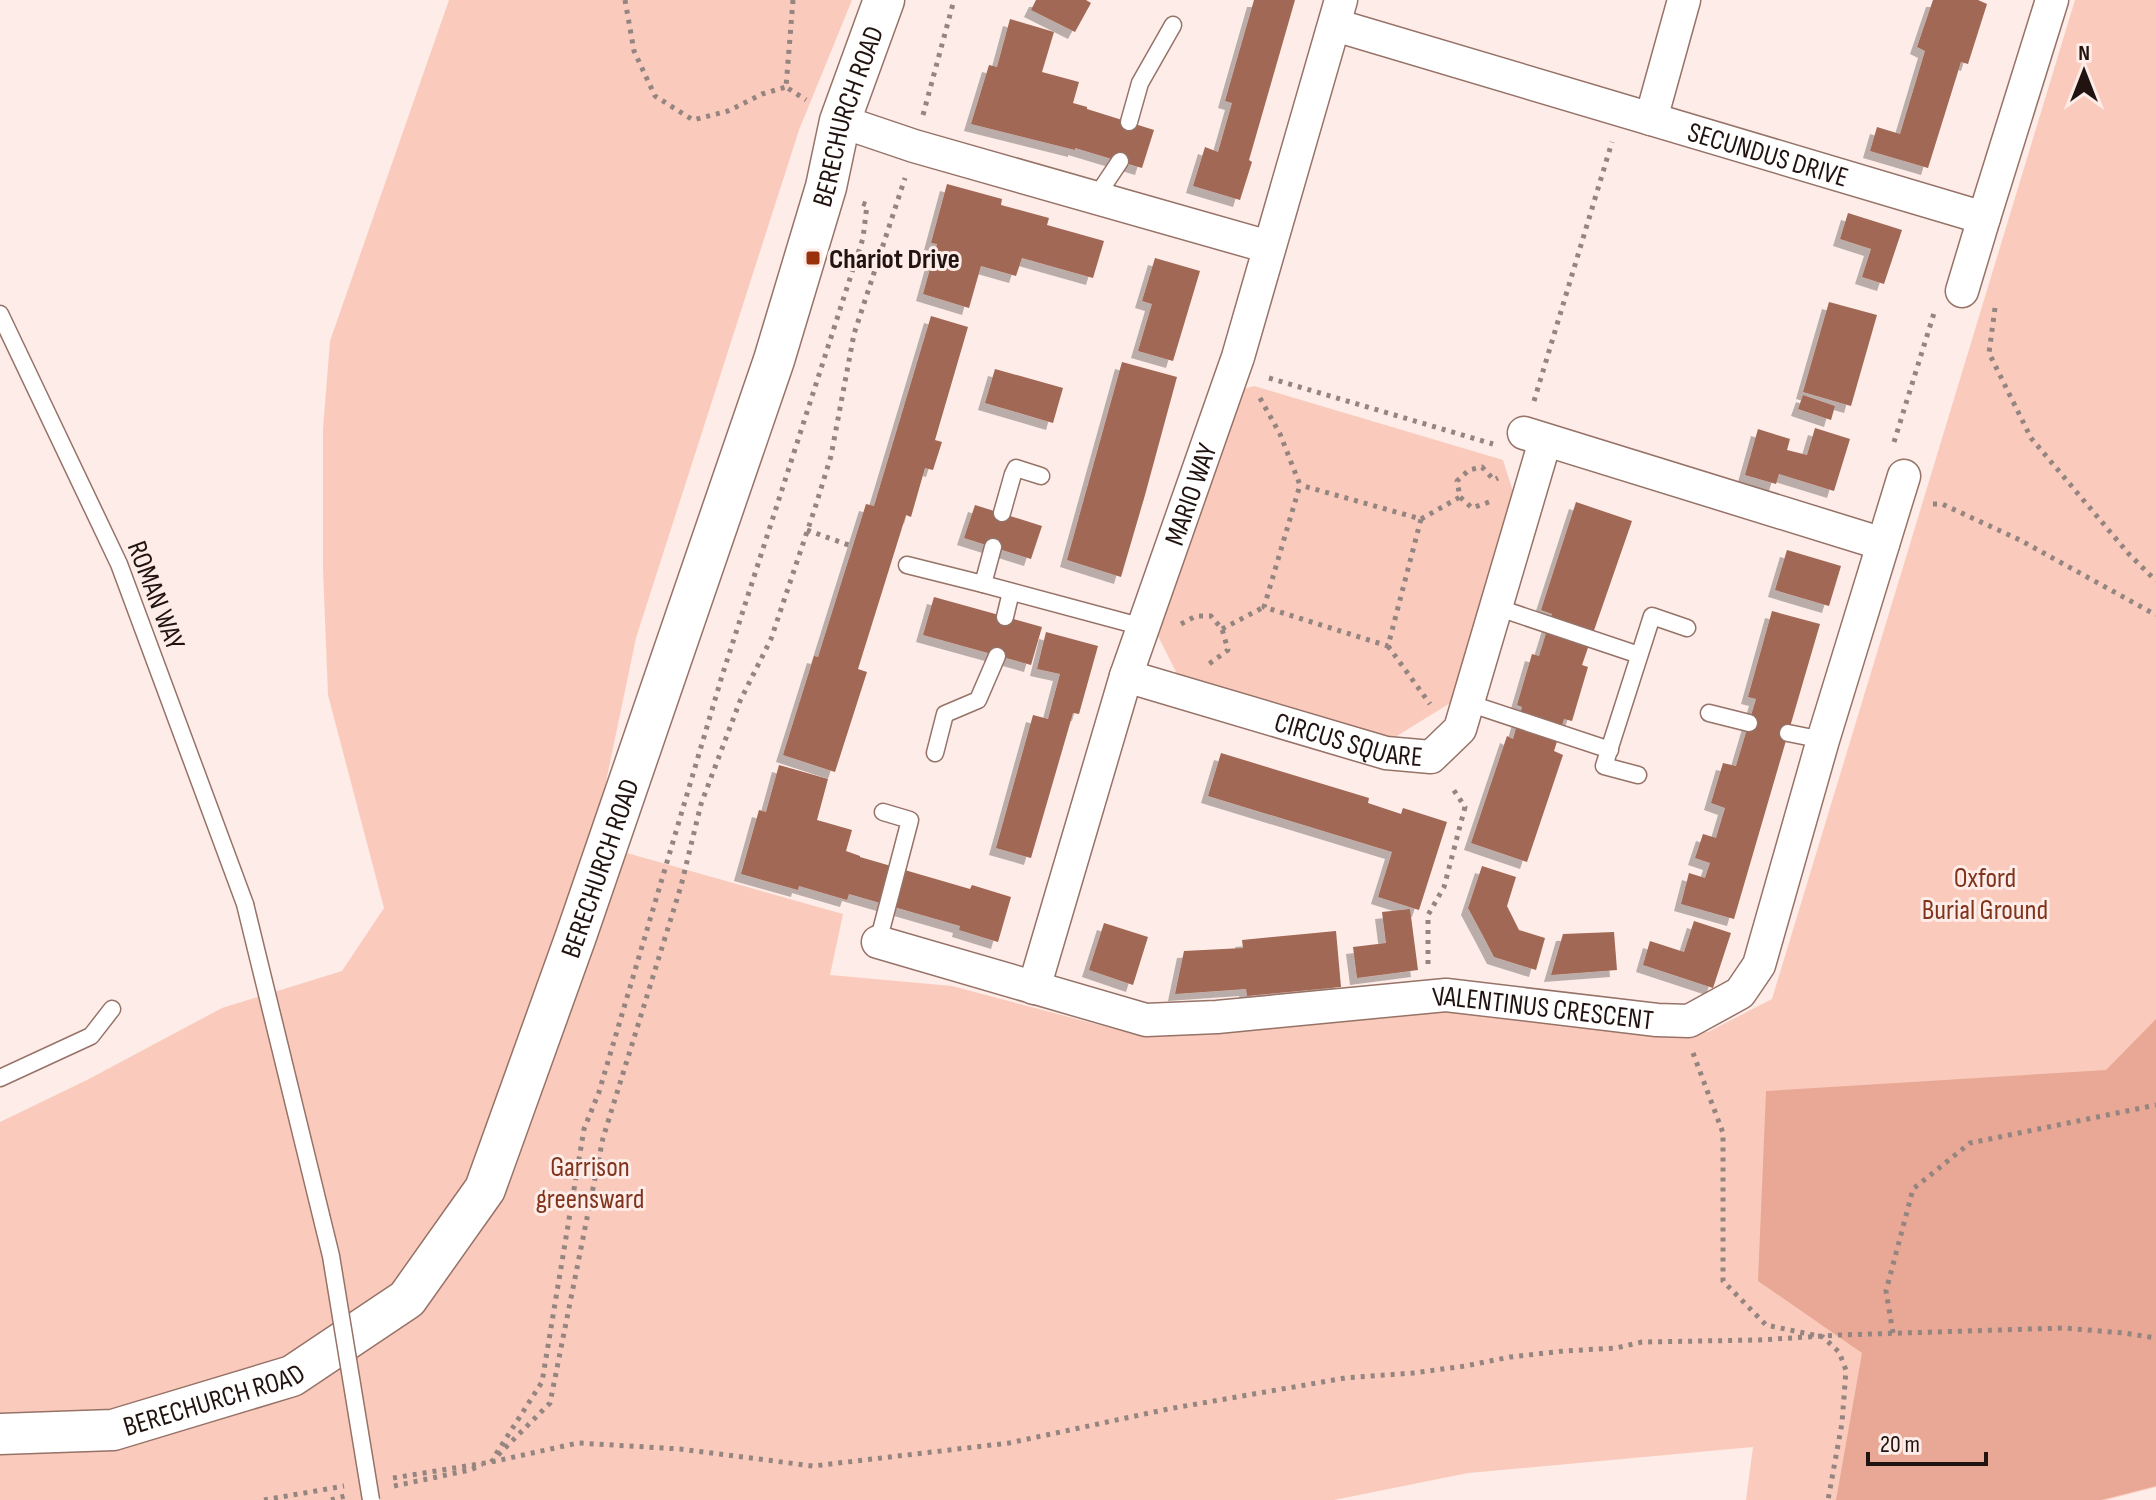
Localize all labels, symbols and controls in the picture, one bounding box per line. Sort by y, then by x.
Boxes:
street label: BERECHURCH ROAD [806,22,891,211]
north arrow [2044,32,2124,112]
text: N [2078,40,2090,67]
street label: SECUNDUS DRIVE [1684,116,1852,195]
place label: Chariot Drive [829,243,960,276]
marker: Chariot Drive [804,249,822,267]
street label: MARIO WAY [1158,439,1224,550]
street label: ROMAN WAY [120,536,192,655]
street label: CIRCUS SQUARE [1271,706,1424,774]
street label: BERECHURCH ROAD [555,775,647,962]
park label: Oxford Burial Ground [1922,862,2048,927]
street label: VALENTINUS CRESCENT [1431,980,1655,1037]
park label: Garrison greensward [536,1151,644,1216]
street label: BERECHURCH ROAD [120,1357,312,1444]
scale bar [1868,1416,1986,1466]
text: 20 m [1880,1430,1920,1459]

